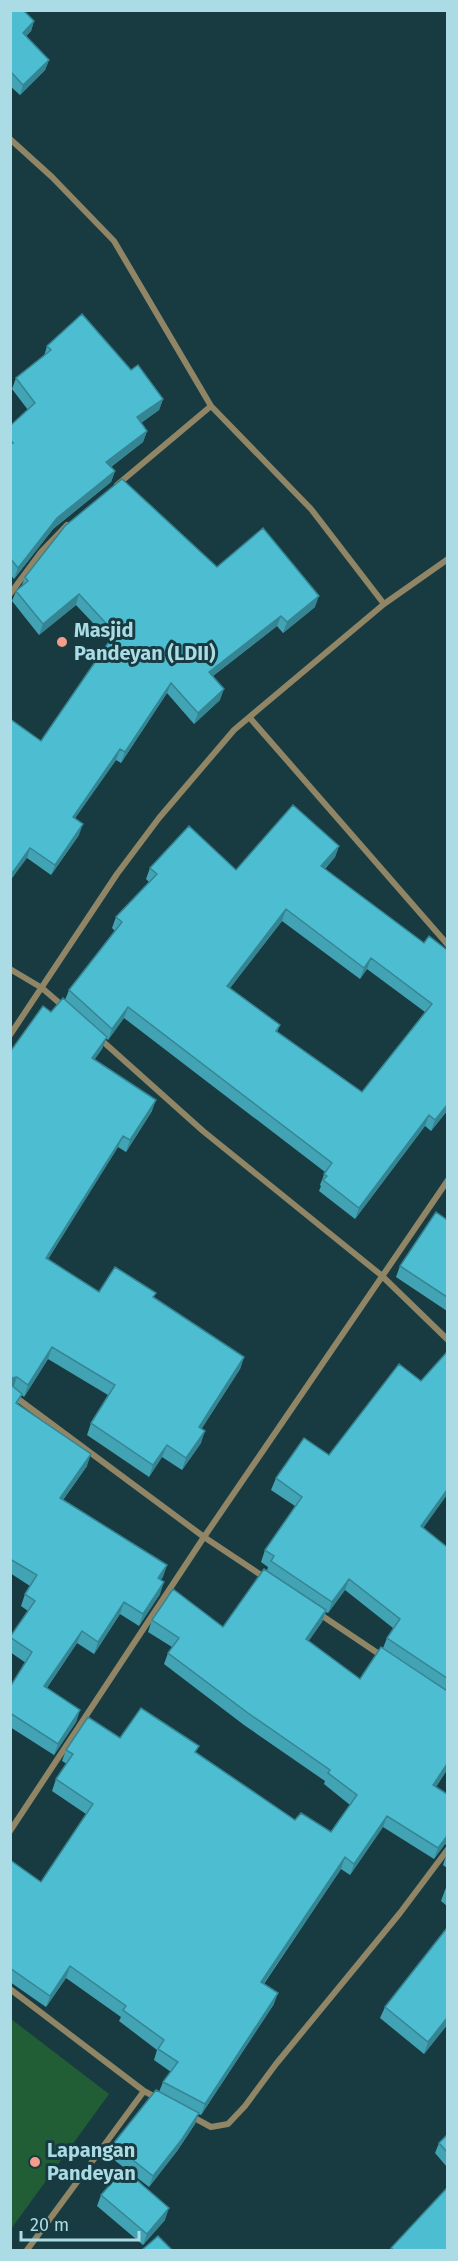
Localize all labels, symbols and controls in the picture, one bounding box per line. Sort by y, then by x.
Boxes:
place label: Masjid Pandeyan (LDII) [74,618,216,665]
marker: Masjid Pandeyan (LDII) [55,635,69,649]
place label: Lapangan Pandeyan [47,2138,136,2185]
marker: Lapangan Pandeyan [28,2155,42,2169]
scale bar [21,2204,140,2242]
text: 20 m [30,2214,69,2236]

